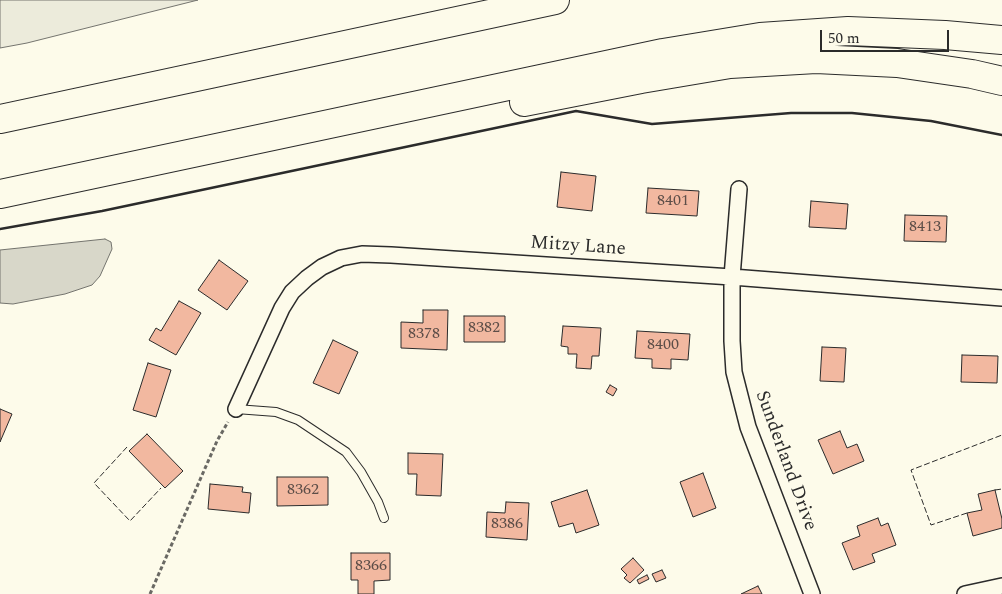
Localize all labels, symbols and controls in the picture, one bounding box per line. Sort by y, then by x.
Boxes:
scale bar [822,20,951,52]
text: 50 m [828,27,860,50]
house number: 8401 [657,192,689,212]
house number: 8413 [909,218,941,238]
street label: Mitzy Lane [530,232,626,262]
house number: 8382 [468,319,500,339]
house number: 8378 [408,325,440,345]
house number: 8400 [647,336,679,356]
street label: Sunderland Drive [749,388,821,534]
house number: 8362 [287,481,319,501]
house number: 8386 [491,515,523,535]
house number: 8366 [355,557,387,577]

